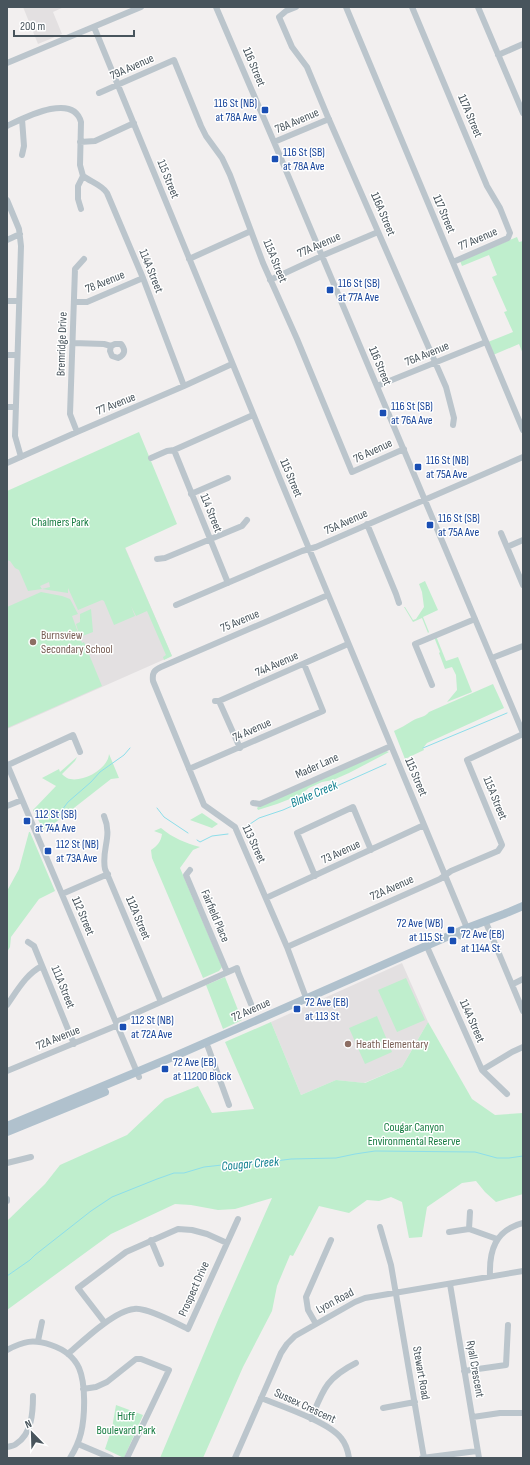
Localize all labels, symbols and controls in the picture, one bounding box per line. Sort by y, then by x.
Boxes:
scale bar [14,12,134,38]
text: 200 m [20,19,46,34]
street label: 116 Street [239,45,269,89]
street label: 79A Avenue [108,51,156,83]
street label: 117A Street [454,92,486,140]
place label: 116 St (NB) at 78A Ave [214,96,257,125]
marker: 116 St (NB) at 78A Ave [260,105,270,115]
street label: 78A Avenue [273,105,321,137]
place label: 116 St (SB) at 78A Ave [283,145,325,174]
marker: 116 St (SB) at 78A Ave [270,154,280,164]
street label: 115 Street [153,157,183,201]
street label: 116A Street [367,190,399,238]
street label: 117 Street [429,192,459,236]
street label: 77 Avenue [456,224,500,254]
street label: 77A Avenue [295,229,343,261]
street label: 115A Street [260,237,291,285]
street label: 114A Street [135,247,167,295]
street label: 78 Avenue [83,267,127,297]
place label: 116 St (SB) at 77A Ave [338,276,380,305]
marker: 116 St (SB) at 77A Ave [325,285,335,295]
street label: Bremridge Drive [53,311,71,376]
street label: 76A Avenue [403,338,451,370]
street label: 116 Street [365,344,395,388]
street label: 77 Avenue [94,389,138,419]
place label: 116 St (SB) at 76A Ave [391,399,433,428]
marker: 116 St (SB) at 76A Ave [378,408,388,418]
street label: 76 Avenue [351,435,395,467]
place label: 116 St (NB) at 75A Ave [426,453,469,482]
street label: 115 Street [276,456,306,500]
marker: 116 St (NB) at 75A Ave [413,462,423,472]
street label: 114 Street [196,491,226,535]
street label: 75A Avenue [322,506,370,538]
place label: 116 St (SB) at 75A Ave [438,511,480,540]
park label: Chalmers Park [31,515,89,530]
marker: 116 St (SB) at 75A Ave [425,520,435,530]
street label: 75 Avenue [218,606,262,636]
place label: Burnsview Secondary School [41,628,113,657]
marker: Burnsview Secondary School [28,637,38,647]
street label: 74A Avenue [253,648,301,680]
street label: 74 Avenue [230,715,274,745]
street label: Mader Lane [293,750,341,782]
street label: 115 Street [401,755,431,799]
street label: 115A Street [480,774,511,822]
water label: Blake Creek [288,776,341,811]
place label: 112 St (SB) at 74A Ave [35,807,77,836]
marker: 112 St (SB) at 74A Ave [22,816,32,826]
street label: 113 Street [239,822,270,866]
street label: 73 Avenue [319,836,363,867]
place label: 112 St (NB) at 73A Ave [56,837,99,866]
marker: 112 St (NB) at 73A Ave [43,846,53,856]
street label: 72A Avenue [368,872,416,904]
street label: Fairfield Place [197,888,233,945]
street label: 112 Street [68,894,98,938]
street label: 112A Street [122,894,154,942]
place label: 72 Ave (WB) at 115 St [397,916,443,945]
marker: 72 Ave (WB) at 115 St [446,925,456,935]
place label: 72 Ave (EB) at 114A St [461,927,504,956]
marker: 72 Ave (EB) at 114A St [448,936,458,946]
street label: 111A Street [48,963,79,1011]
street label: 72 Avenue [229,995,273,1025]
place label: 72 Ave (EB) at 113 St [305,995,348,1024]
street label: 114A Street [456,997,488,1045]
marker: 72 Ave (EB) at 113 St [292,1004,302,1014]
place label: 112 St (NB) at 72A Ave [131,1013,174,1042]
street label: 72A Avenue [34,1022,82,1054]
marker: 112 St (NB) at 72A Ave [118,1022,128,1032]
place label: Heath Elementary [356,1037,429,1052]
marker: Heath Elementary [343,1039,353,1049]
place label: 72 Ave (EB) at 11200 Block [173,1055,232,1084]
marker: 72 Ave (EB) at 11200 Block [160,1064,170,1074]
park label: Cougar Canyon Environmental Reserve [368,1120,461,1149]
water label: Cougar Creek [221,1153,280,1174]
street label: Prospect Drive [175,1259,213,1319]
street label: Lyon Road [314,1285,356,1317]
street label: Ryall Crescent [463,1339,487,1399]
street label: Stewart Road [409,1345,433,1401]
street label: Sussex Crescent [272,1385,339,1427]
park label: Huff Boulevard Park [96,1409,156,1438]
north arrow [12,1413,52,1453]
text: N [23,1417,34,1431]

